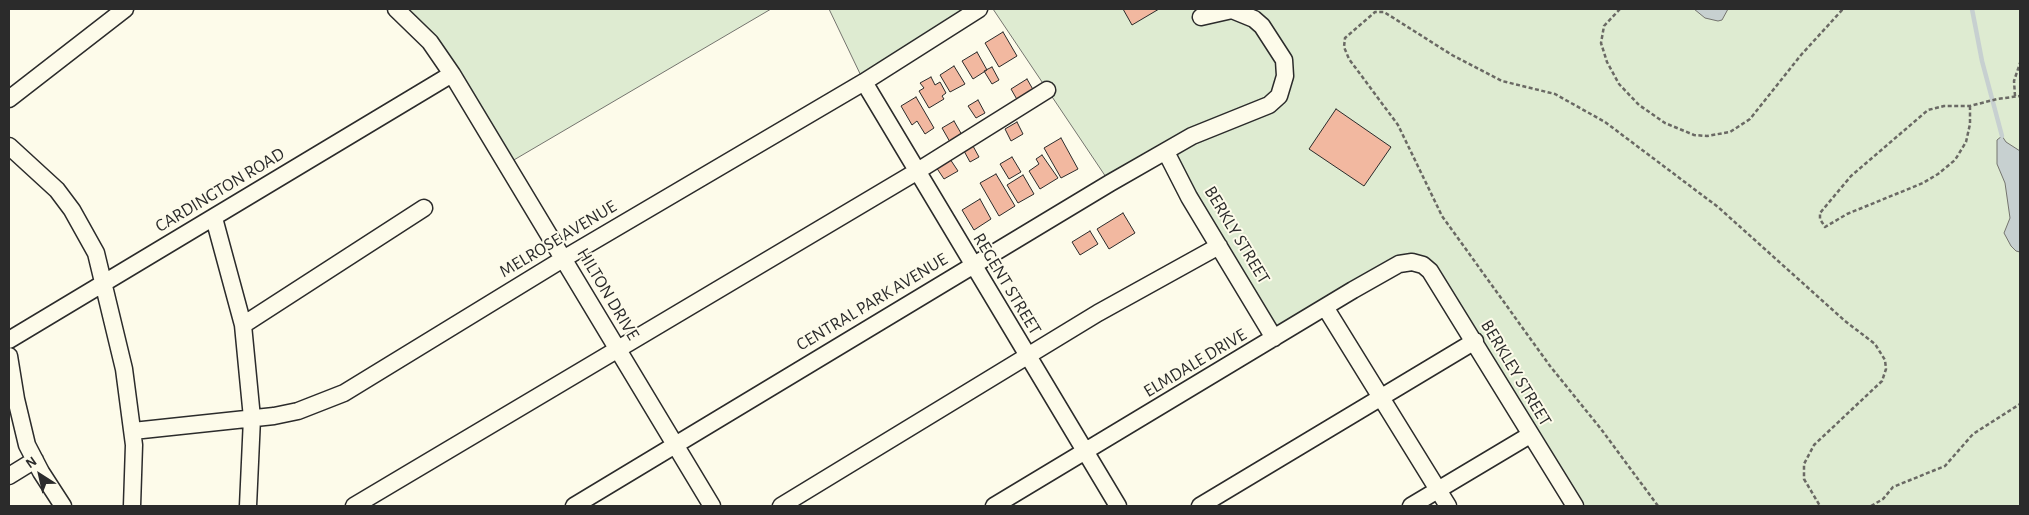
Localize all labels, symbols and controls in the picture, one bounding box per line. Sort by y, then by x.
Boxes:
street label: CARDINGTON ROAD [152,143,288,237]
street label: BERKLY STREET [1199,182,1275,288]
street label: MELROSE AVENUE [496,196,620,282]
street label: REGENT STREET [968,229,1046,339]
street label: HILTON DRIVE [572,244,644,344]
street label: CENTRAL PARK AVENUE [793,248,951,356]
street label: BERKLEY STREET [1476,316,1556,430]
street label: ELMDALE DRIVE [1140,324,1250,402]
north arrow [15,450,65,500]
text: N [23,454,39,471]

